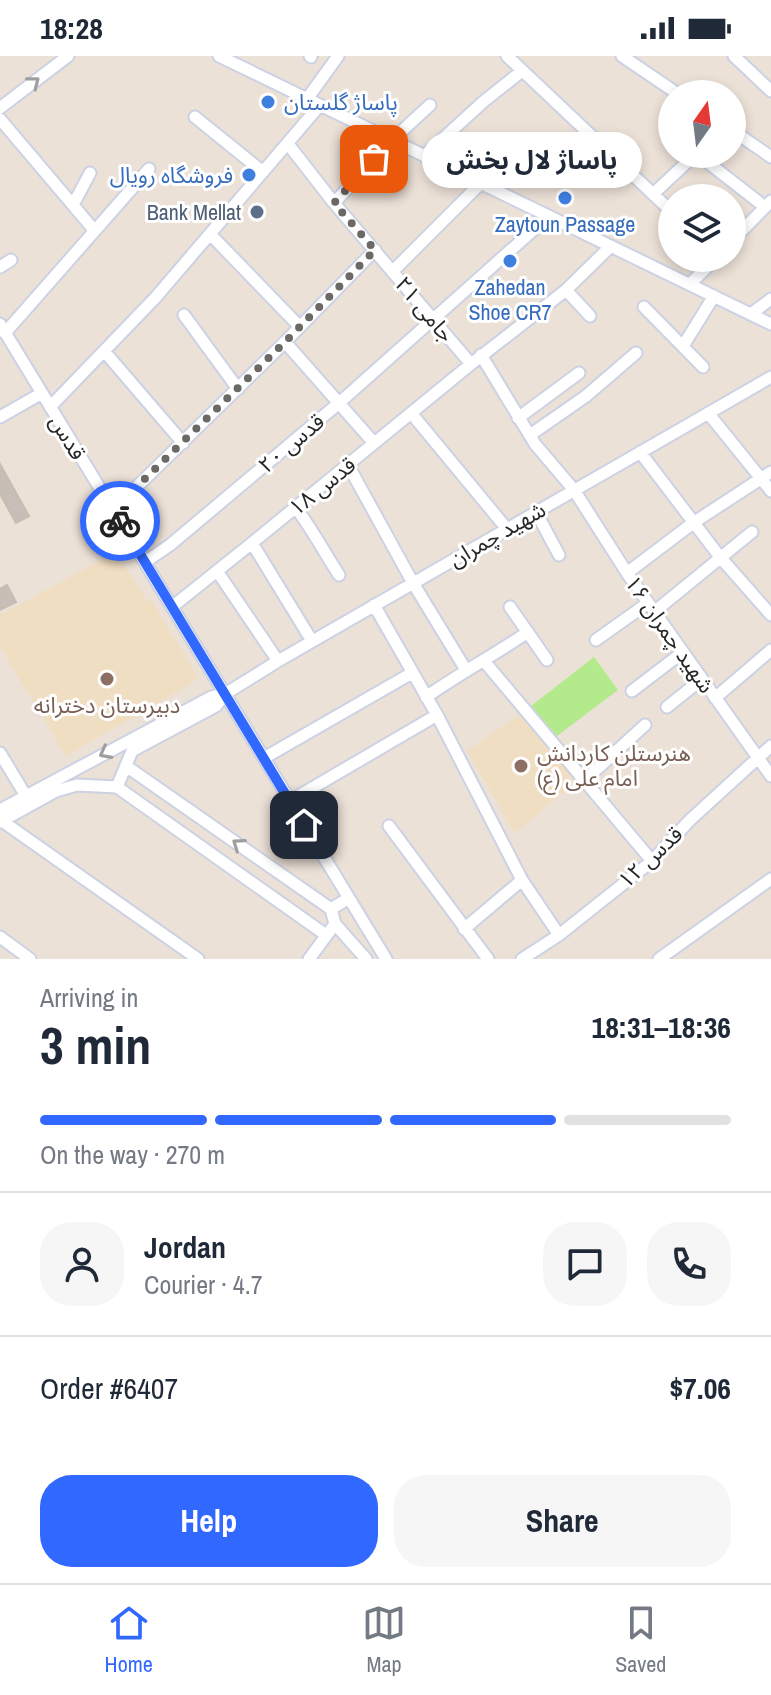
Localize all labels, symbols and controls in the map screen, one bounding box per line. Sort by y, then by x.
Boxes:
text: 18:28 [40,8,103,48]
one-way arrow [25,78,40,92]
north arrow [658,80,746,168]
map controls [658,80,746,272]
place label: پاساژ گلستان [284,87,398,117]
marker: پاساژ گلستان [259,93,277,111]
pin [340,125,408,193]
callout: پاساژ لال بخش [422,131,642,187]
icon: bag [352,137,396,181]
text: پاساژ لال بخش [446,142,618,177]
place label: فروشگاه رویال [110,160,233,190]
marker: فروشگاه رویال [240,166,258,184]
button: layers [658,184,746,272]
marker: Zaytoun Passage [556,189,574,207]
place label: Bank Mellat [147,197,241,227]
marker: Bank Mellat [248,203,266,221]
place label: Zaytoun Passage [495,209,635,239]
marker: Zahedan Shoe CR7 [501,252,519,270]
street label: جامی ۲۱ [389,270,461,348]
place label: Zahedan Shoe CR7 [468,272,552,327]
street label: قدس ۲۰ [251,406,331,480]
street label: قدس [43,409,93,465]
street label: قدس ۱۸ [282,450,362,522]
courier [80,481,160,561]
street label: شهید چمران [443,494,551,574]
icon: bike [98,499,142,543]
street label: شهید چمران ۱۶ [618,569,722,699]
marker: دبیرستان دخترانه [98,670,116,688]
place label: دبیرستان دخترانه [34,690,180,720]
place label: هنرستلن کاردانش امام علی (ع) [537,738,691,795]
one-way arrow [99,744,114,759]
marker: هنرستلن کاردانش امام علی (ع) [512,757,530,775]
pin [270,791,338,859]
icon: home [282,803,326,847]
street label: قدس ۱۲ [611,819,689,895]
one-way arrow [233,839,247,854]
text: Arriving in [40,980,138,1015]
text: 18:31–18:36 [592,1007,731,1047]
text: 3 min [40,1010,151,1080]
text: On the way · 270 m [40,1137,225,1172]
button: person [40,1222,124,1306]
button: chat [543,1222,627,1306]
button: phone [647,1222,731,1306]
text: Jordan [144,1227,226,1267]
text: Courier · 4.7 [144,1267,263,1302]
text: Order #6407 [40,1368,178,1408]
text: $7.06 [669,1368,731,1408]
button: Help [40,1475,378,1567]
button: Share [394,1475,731,1567]
tab: Home [105,1601,153,1679]
tab: Map [362,1601,406,1679]
tab: Saved [615,1601,666,1679]

